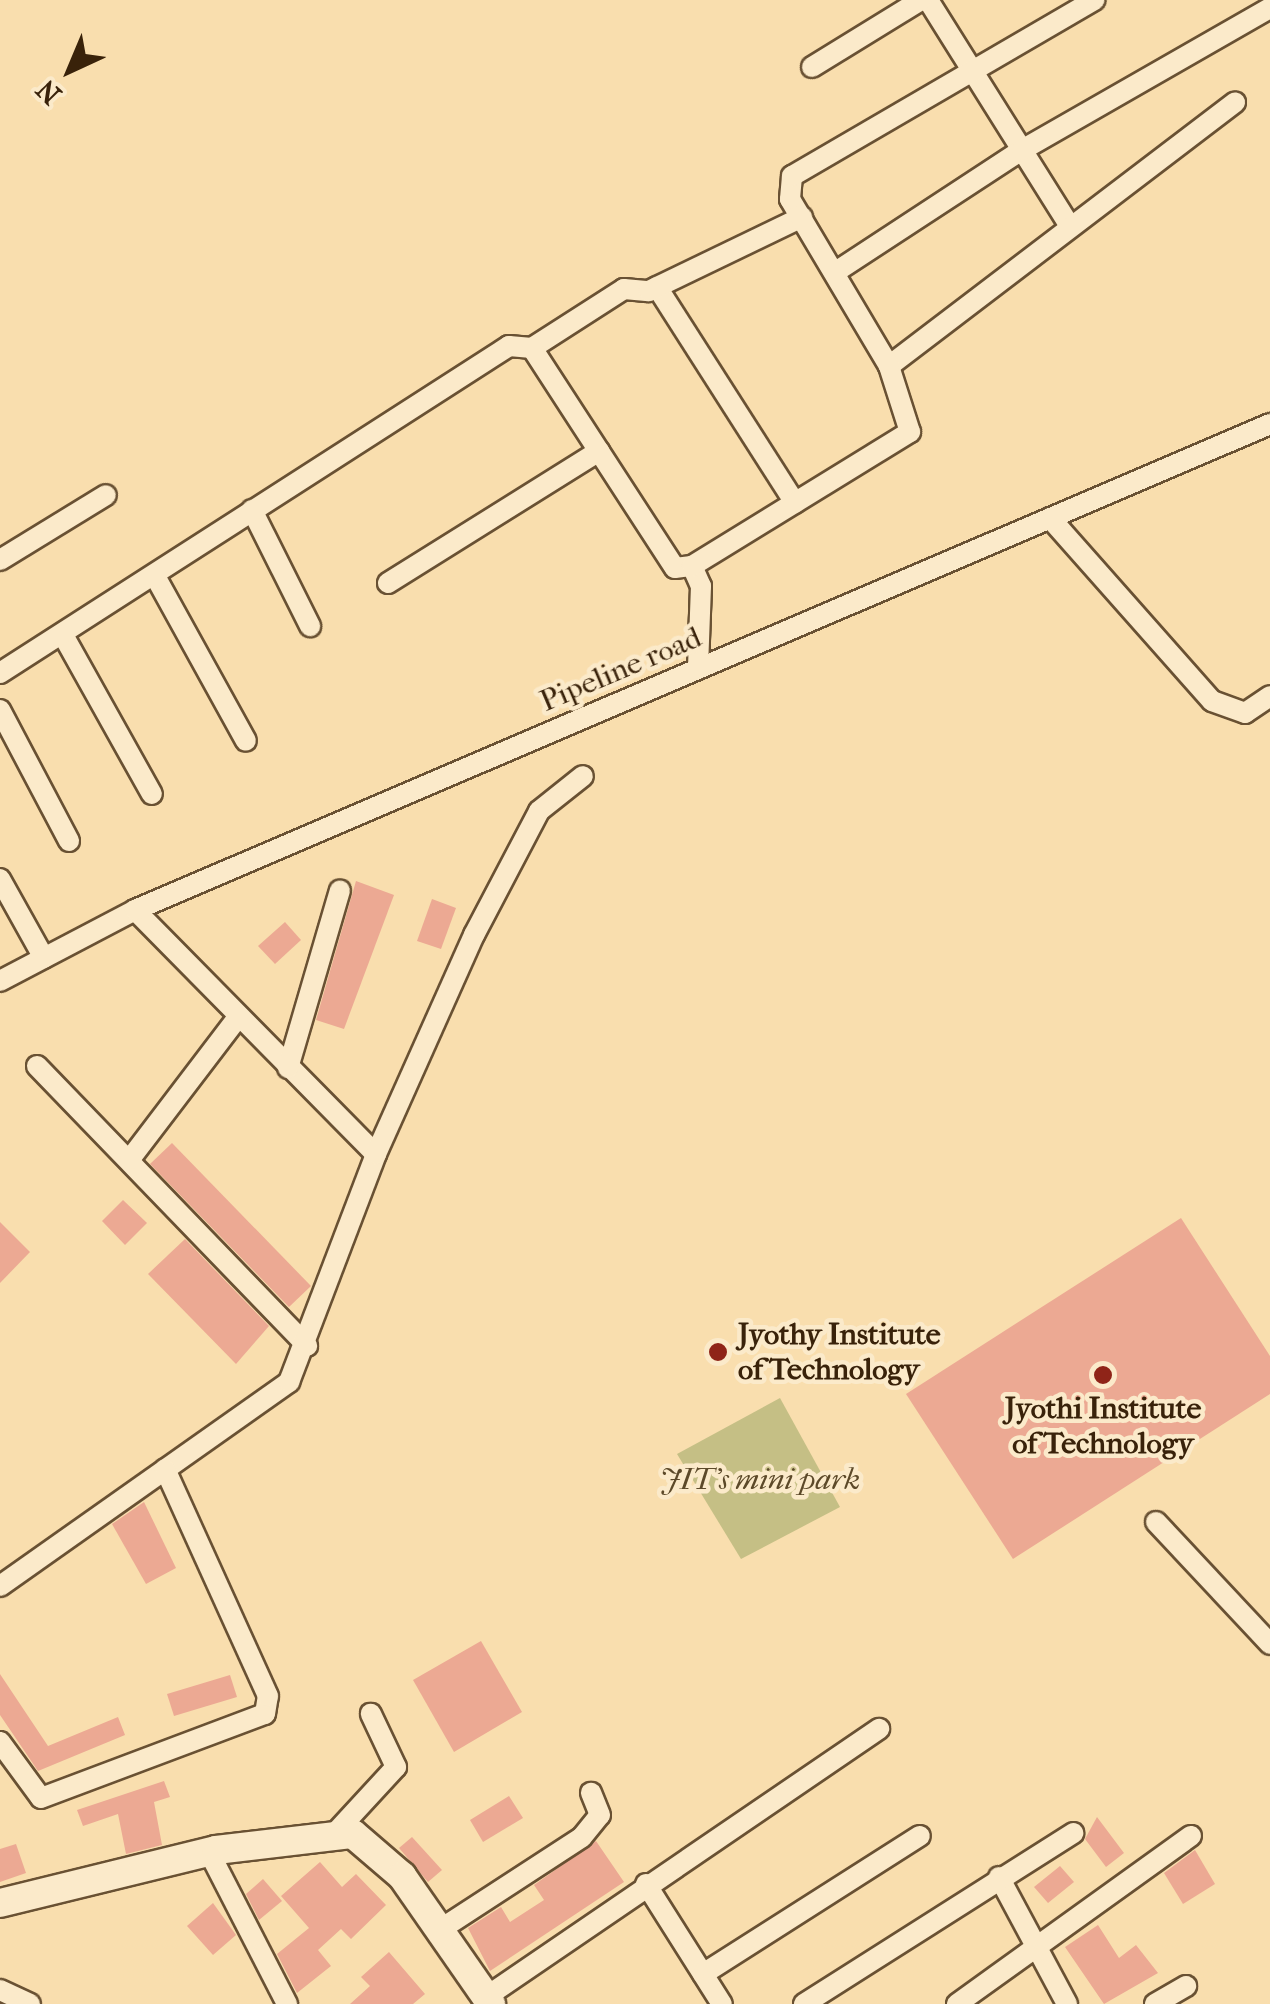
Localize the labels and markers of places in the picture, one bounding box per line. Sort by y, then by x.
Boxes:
place label: Jyothy Institute of Technology [738,1317,941,1388]
marker: Jyothy Institute of Technology [707,1341,729,1363]
marker: Jyothi Institute of Technology [1092,1364,1114,1386]
place label: Jyothi Institute of Technology [1005,1391,1201,1462]

